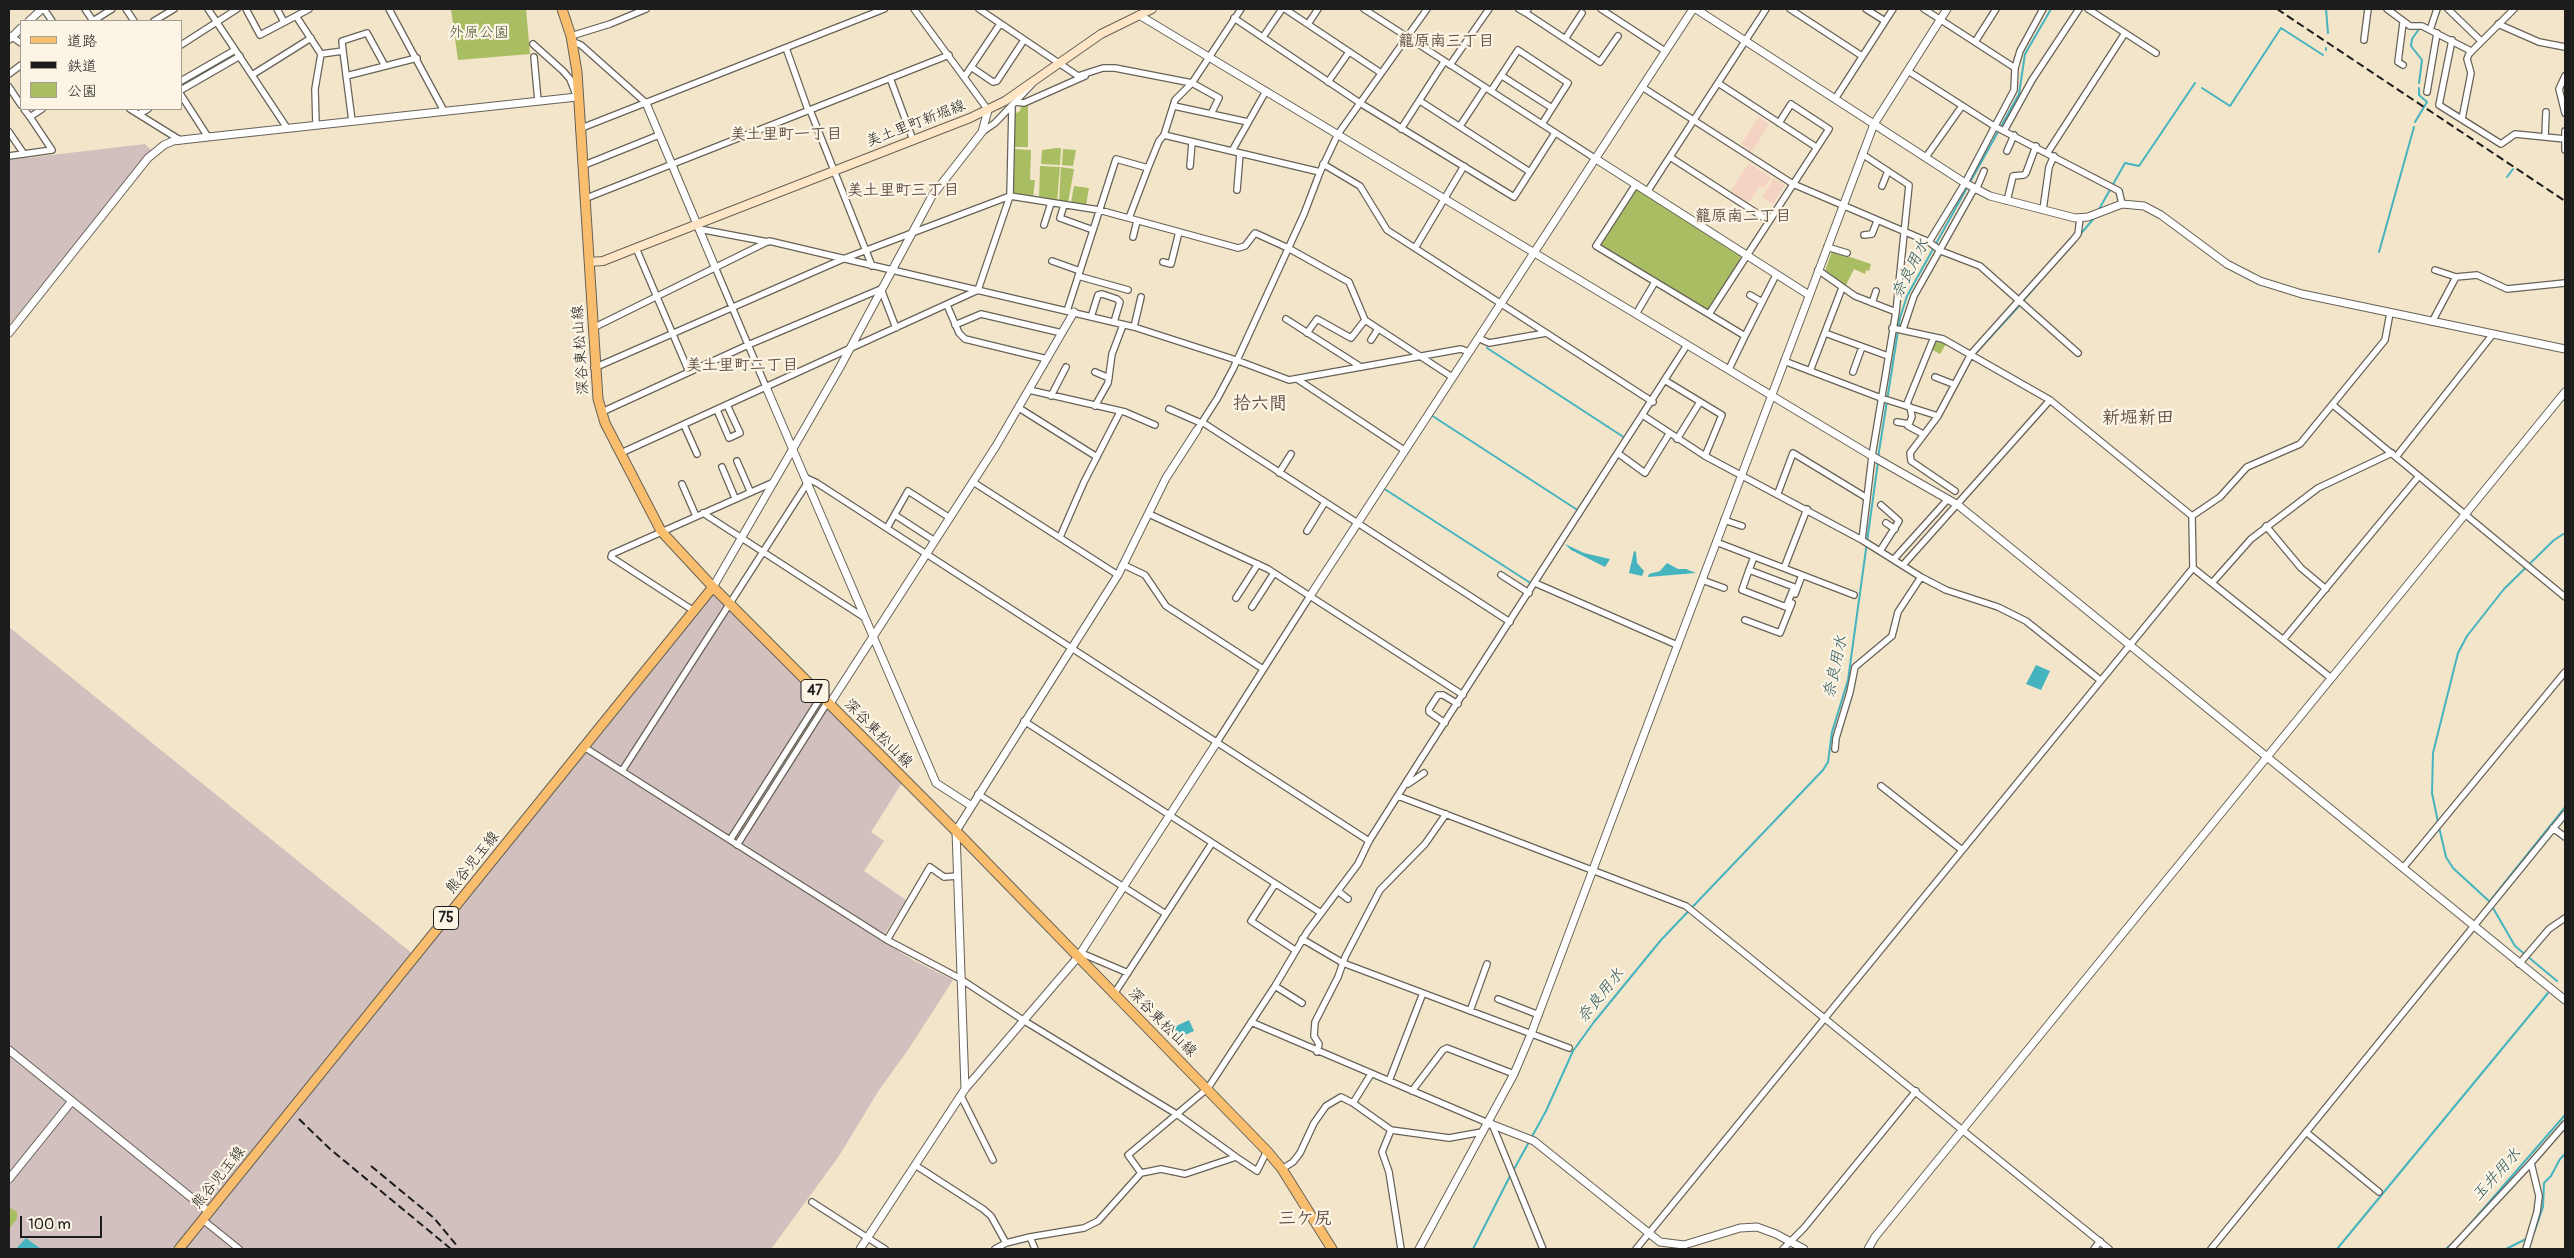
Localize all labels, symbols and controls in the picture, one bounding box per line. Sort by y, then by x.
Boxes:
legend [20,20,182,110]
park label: 外原公園 [449,24,509,42]
text: 道路 [67,32,97,51]
district label: 籠原南三丁目 [1398,32,1494,52]
text: 鉄道 [67,57,97,76]
text: 公園 [67,82,97,101]
street label: 美土里町新堀線 [864,97,968,151]
district label: 美土里町一丁目 [730,125,842,145]
district label: 美土里町三丁目 [847,181,959,201]
district label: 籠原南二丁目 [1695,207,1791,227]
water label: 奈良用水 [1888,236,1934,302]
street label: 深谷東松山線 [569,304,593,396]
district label: 美土里町二丁目 [686,356,798,376]
district label: 拾六間 [1233,393,1287,415]
district label: 新堀新田 [2102,407,2174,429]
water label: 奈良用水 [1820,634,1852,700]
road number: 47 [801,679,829,702]
street label: 深谷東松山線 [840,696,916,772]
street label: 熊谷児玉線 [442,828,504,898]
road number: 75 [434,906,458,930]
water label: 奈良用水 [1573,965,1629,1027]
street label: 深谷東松山線 [1124,985,1200,1061]
street label: 熊谷児玉線 [188,1143,250,1213]
water label: 玉井用水 [2468,1145,2526,1205]
scale bar [22,1206,105,1238]
district label: 三ケ尻 [1278,1208,1332,1230]
text: 100 m [28,1215,71,1234]

